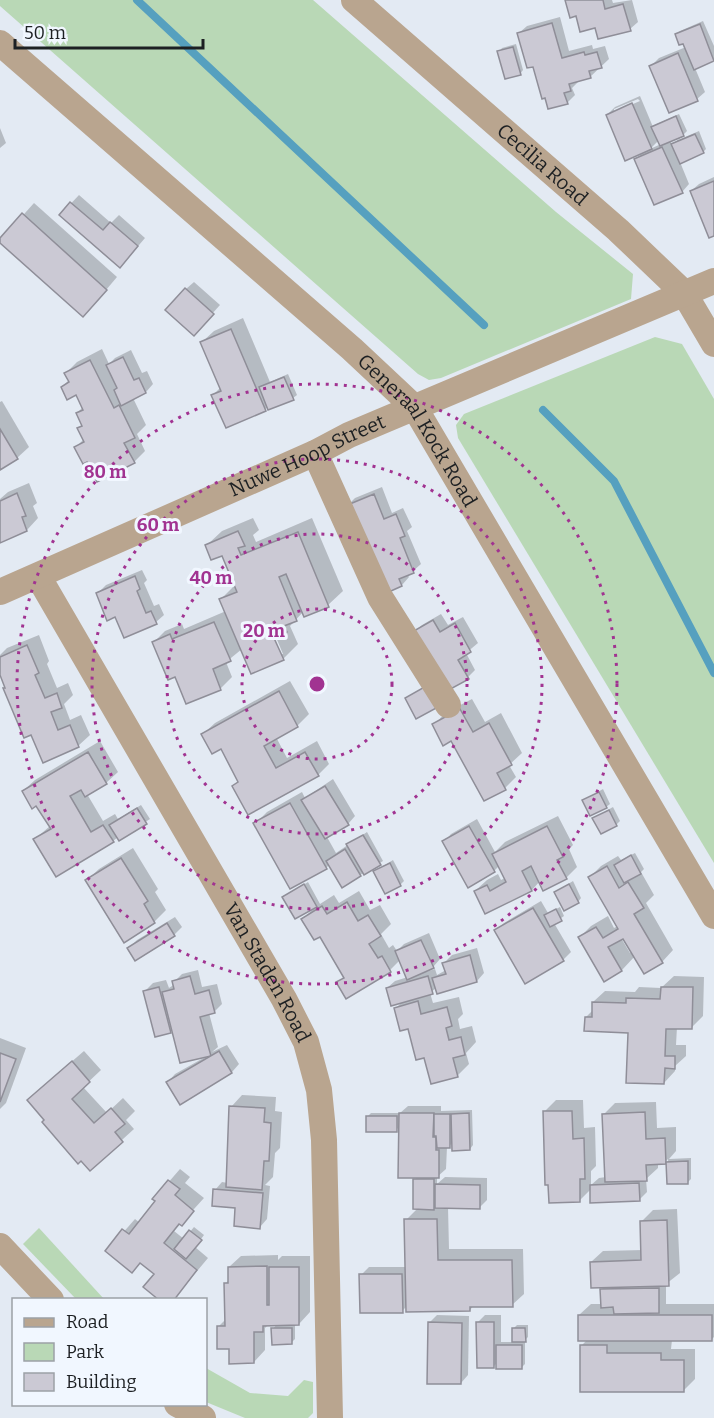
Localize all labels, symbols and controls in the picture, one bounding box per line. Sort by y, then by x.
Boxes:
scale bar [15,12,202,50]
text: 50 m [24,22,66,44]
street label: Cecilia Road [492,118,593,210]
street label: Generaal Kock Road [353,349,482,511]
street label: Nuwe Hoop Street [225,409,389,502]
text: 80 m [84,461,126,483]
text: 60 m [137,514,179,536]
text: 40 m [190,567,232,589]
text: 20 m [243,620,285,642]
centre of rings [307,674,327,694]
street label: Van Staden Road [219,898,316,1046]
legend [12,1298,207,1406]
text: Road [66,1311,109,1333]
text: Park [66,1341,105,1363]
text: Building [66,1371,137,1393]

